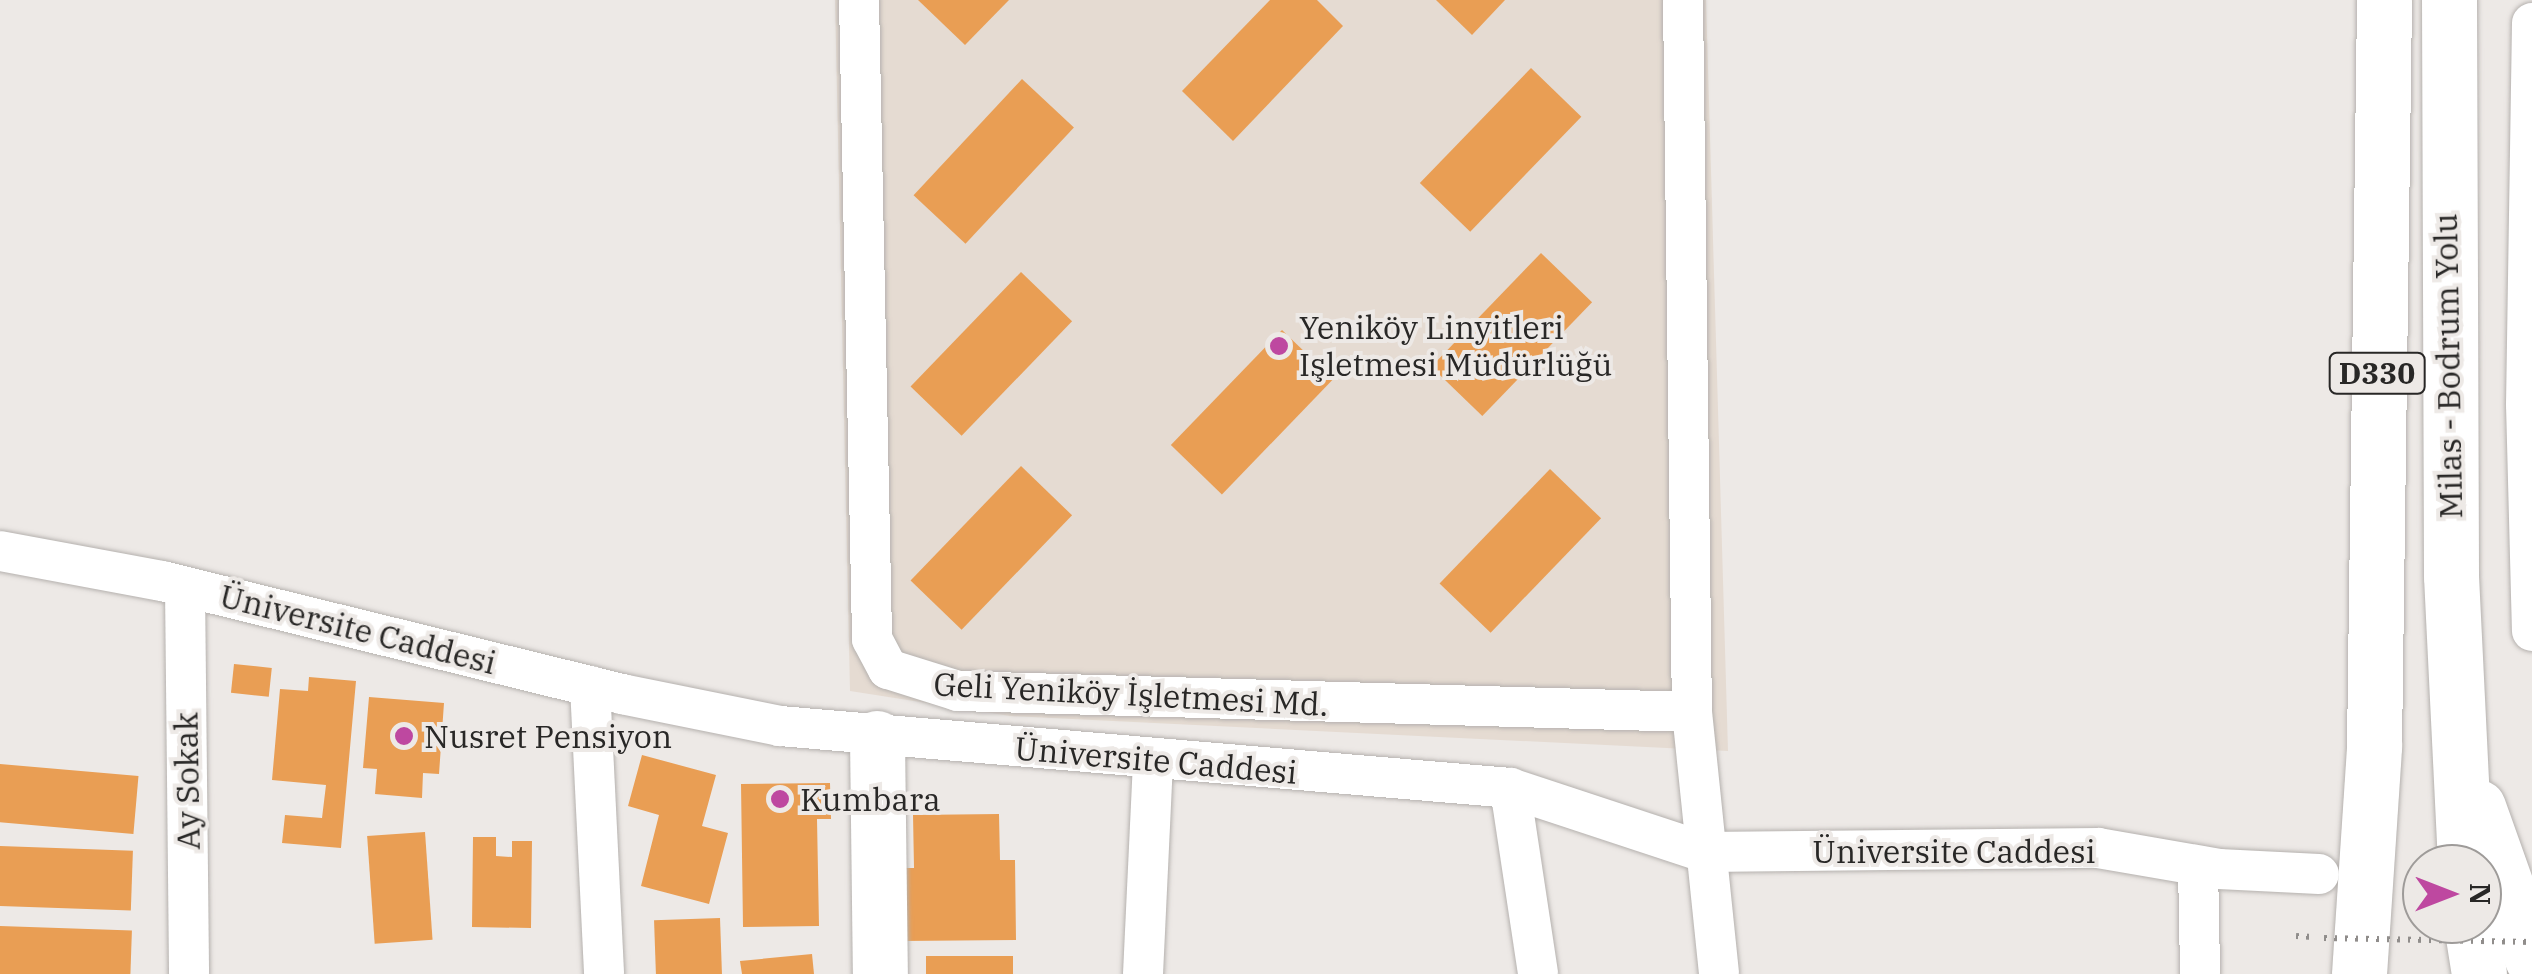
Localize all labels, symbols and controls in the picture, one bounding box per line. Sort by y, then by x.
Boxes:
street label: Milas - Bodrum Yolu [2426,213,2470,519]
place label: Yeniköy Linyitleri Işletmesi Müdürlüğü [1299,309,1612,384]
marker: Yeniköy Linyitleri Işletmesi Müdürlüğü [1268,335,1290,357]
road number: D330 [2327,348,2427,398]
street label: Üniversite Caddesi [216,576,500,682]
street label: Geli Yeniköy İşletmesi Md. [933,664,1329,724]
street label: Ay Sokak [167,712,207,850]
place label: Nusret Pensiyon [424,717,672,755]
marker: Nusret Pensiyon [393,725,415,747]
street label: Üniversite Caddesi [1013,729,1299,791]
place label: Kumbara [800,780,941,818]
marker: Kumbara [769,788,791,810]
street label: Üniversite Caddesi [1812,832,2096,870]
north arrow [2402,844,2502,944]
text: N [2462,883,2499,905]

